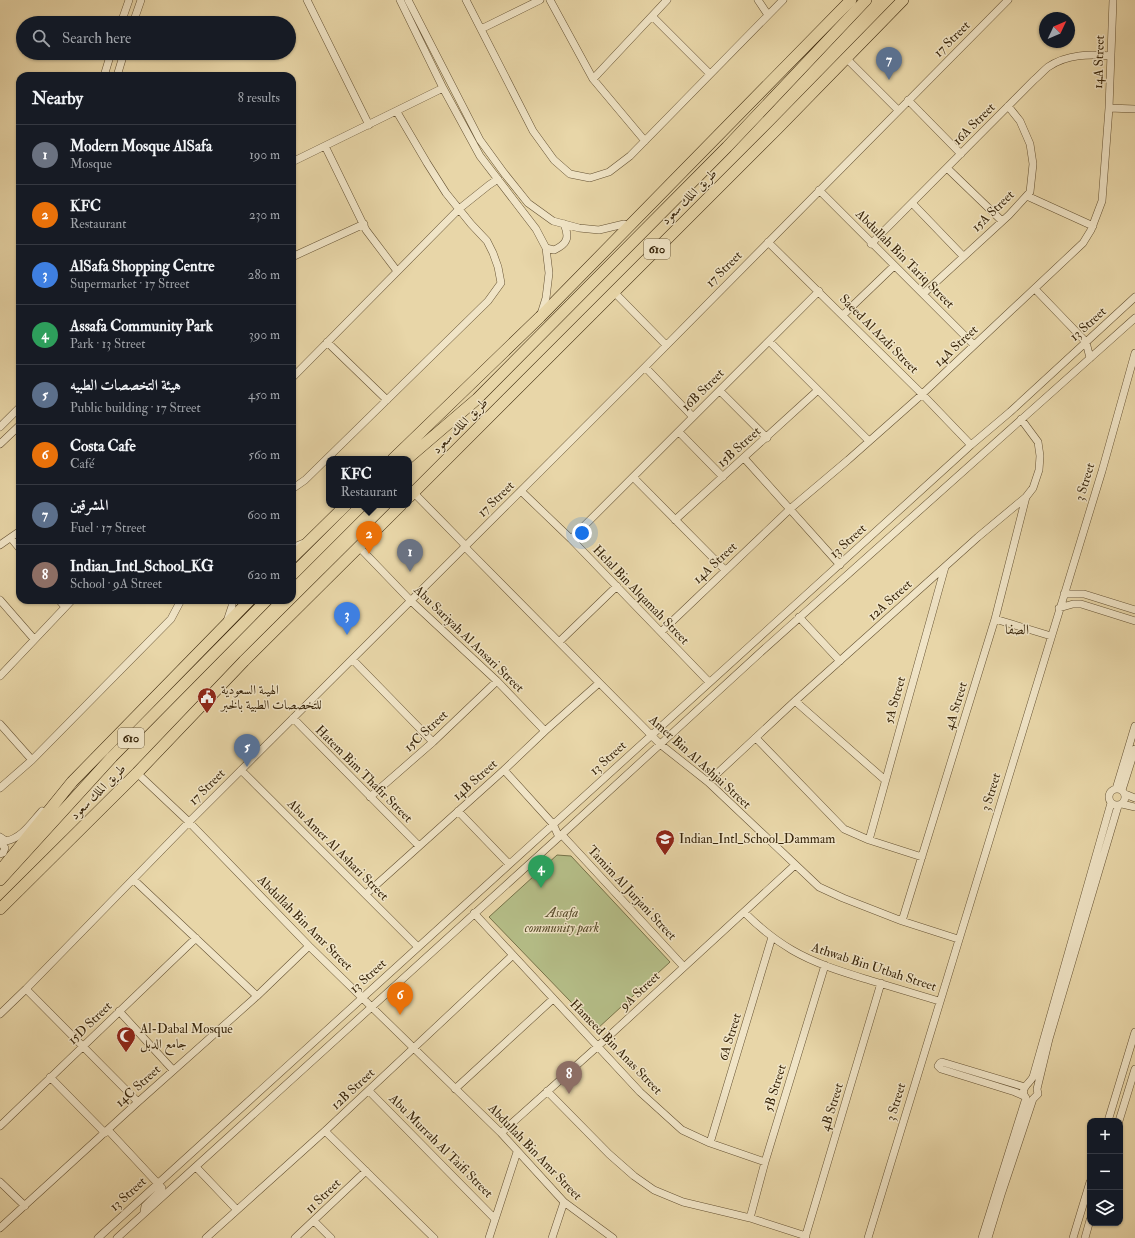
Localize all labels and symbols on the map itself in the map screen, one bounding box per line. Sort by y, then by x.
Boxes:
north arrow [1039,12,1075,48]
street label: 17 Street [931,18,973,60]
street label: 14A Street [1090,35,1108,89]
pin: 7 [876,47,902,80]
street label: 16A Street [949,99,999,149]
street label: طريق الملك سعود [658,166,720,228]
street label: 15A Street [969,187,1017,235]
street label: Abdullah Bin Tariq Street [852,206,958,312]
road number: 610 [644,239,670,259]
street label: 17 Street [703,248,745,290]
street label: Saeed Al Azdi Street [836,291,922,377]
street label: 13 Street [1066,303,1110,345]
street label: 14A Street [931,322,981,370]
street label: 16B Street [678,365,728,415]
street label: طريق الملك سعود [429,395,491,457]
street label: 15B Street [714,423,764,471]
street label: 3 Street [1072,461,1098,503]
street label: 17 Street [474,478,518,520]
street label: 13 Street [826,520,870,562]
pin: 2 [356,521,382,554]
your location [572,523,592,543]
pin: 1 [397,539,423,572]
street label: 14A Street [690,539,740,587]
street label: Helal Bin Alqamah Street [589,542,693,648]
street label: 12A Street [865,576,915,624]
street label: Abu Sariyah Al Ansari Street [409,582,527,697]
pin: 3 [334,602,360,635]
district label: الصفا [1005,621,1029,638]
street label: 5A Street [881,675,909,725]
street label: 4A Street [941,680,971,732]
place label: الهيىة السعودية للتخصصات الطبية بالخبر [219,682,322,713]
public building icon: الهيىة السعودية للتخصصات الطبية بالخبر [196,686,218,714]
street label: 15C Street [401,707,451,755]
street label: Amer Bin Al Ashjai Street [645,711,755,812]
street label: Hatem Bim Thafir Street [312,722,416,826]
road number: 610 [118,728,144,748]
pin: 5 [234,734,260,767]
street label: 13 Street [586,737,630,779]
street label: 14B Street [449,756,501,804]
street label: طريق الملك سعود [67,761,129,823]
street label: 17 Street [186,766,228,808]
street label: 3 Street [978,771,1004,813]
street label: Abu Amer Al Ashari Street [283,795,392,904]
school or university icon: Indian_Intl_School_Dammam [654,828,676,856]
place label: Indian_Intl_School_Dammam [679,831,835,847]
street label: Tamim Al Jurjani Street [584,842,680,944]
pin: 4 [528,855,554,888]
street label: Abdullah Bin Amr Street [253,871,356,974]
park label: Assafa community park [525,905,599,936]
street label: Athwab Bin Utbah Street [809,939,938,995]
street label: 13 Street [346,955,390,997]
street label: 9A Street [616,968,663,1014]
pin: 6 [387,982,413,1015]
street label: Hameed Bin Anas Street [566,996,666,1098]
street label: 15D Street [65,998,115,1048]
street label: 6A Street [715,1011,745,1063]
place label: Al-Dabal Mosque جامع الدبل [139,1021,233,1056]
mosque icon: Al-Dabal Mosque جامع الدبل [115,1025,137,1053]
pin: 8 [556,1061,582,1094]
street label: 14C Street [112,1062,164,1110]
street label: 5B Street [760,1063,790,1113]
street label: 12B Street [328,1065,378,1113]
street label: 4B Street [817,1081,847,1133]
street label: 3 Street [883,1081,909,1123]
street label: Abu Murrah Al Taifi Street [385,1090,496,1201]
street label: Abdullah Bin Amr Street [484,1100,585,1204]
street label: 13 Street [106,1173,150,1215]
street label: 11 Street [302,1175,344,1217]

